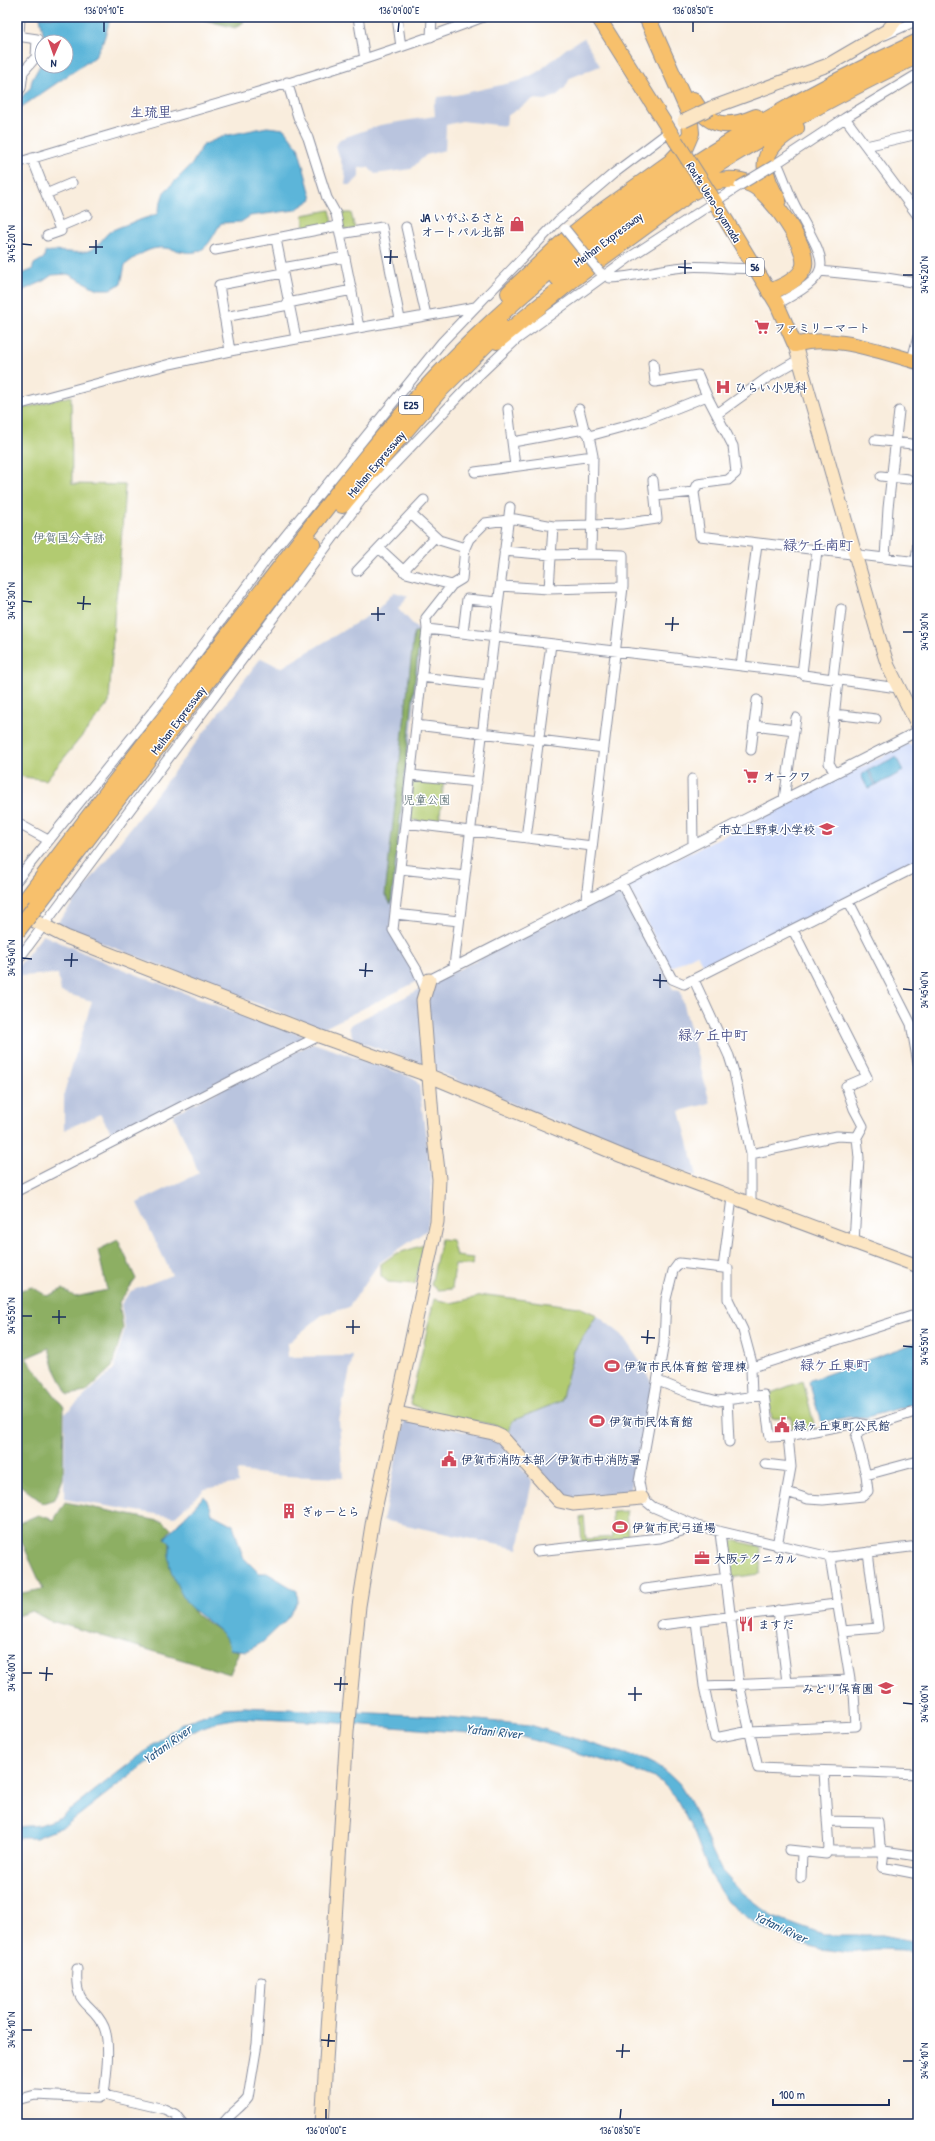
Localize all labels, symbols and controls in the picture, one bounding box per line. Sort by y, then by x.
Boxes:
text: 136°09'10"E [84,4,124,17]
text: 136°09'00"E [379,4,420,17]
text: 136°08'50"E [672,4,714,17]
north arrow [34,34,74,74]
text: N [50,57,57,71]
district label: 生琉里 [130,102,172,121]
street label: Route Ueno-Oyamada [682,159,746,246]
street label: Meihan Expressway [570,207,646,271]
place label: JA いがふるさと オートパル北部 [420,209,505,240]
shop icon: JA いがふるさと オートパル北部 [508,215,526,233]
text: 34°45'20"N [5,225,18,263]
text: 34°45'20"N [918,256,931,294]
road number: 56 [746,258,764,276]
supermarket icon: ファミリーマート [753,318,771,336]
place label: ファミリーマート [774,319,870,336]
hospital icon: ひらい小児科 [714,378,732,396]
place label: ひらい小児科 [735,379,807,396]
road number: E25 [399,396,423,414]
street label: Meihan Expressway [343,427,409,501]
park label: 伊賀国分寺跡 [33,529,105,546]
district label: 緑ケ丘南町 [783,535,853,554]
text: 34°45'30"N [5,582,18,620]
text: 34°45'30"N [918,613,931,651]
street label: Meihan Expressway [146,682,210,758]
supermarket icon: オークワ [742,767,760,785]
place label: オークワ [763,768,811,785]
park label: 児童公園 [403,791,451,808]
school or university icon: 市立上野東小学校 [818,820,836,838]
place label: 市立上野東小学校 [719,821,815,838]
text: 34°45'40"N [5,940,18,976]
text: 34°45'40"N [918,972,931,1008]
district label: 緑ケ丘中町 [678,1025,748,1044]
text: 34°45'50"N [5,1297,18,1335]
text: 34°45'50"N [918,1328,931,1366]
district label: 緑ケ丘東町 [800,1355,870,1374]
sports icon: 伊賀市民体育館 管理棟 [603,1357,621,1375]
place label: 伊賀市民体育館 管理棟 [624,1358,747,1375]
sports icon: 伊賀市民体育館 [588,1412,606,1430]
place label: 伊賀市民体育館 [609,1413,693,1430]
public building icon: 緑ヶ丘東町公民館 [773,1416,791,1434]
place label: 緑ヶ丘東町公民館 [794,1417,890,1434]
public building icon: 伊賀市消防本部／伊賀市中消防署 [440,1450,458,1468]
place label: 伊賀市消防本部／伊賀市中消防署 [461,1451,641,1468]
building icon: ぎゅーとら [280,1502,298,1520]
place label: ぎゅーとら [301,1503,360,1520]
sports icon: 伊賀市民弓道場 [611,1518,629,1536]
place label: 伊賀市民弓道場 [632,1519,716,1536]
office icon: 大阪テクニカル [693,1549,711,1567]
place label: 大阪テクニカル [714,1550,797,1567]
restaurant icon: ますだ [737,1615,755,1633]
place label: ますだ [758,1616,794,1633]
text: 34°46'00"N [5,1654,18,1692]
school or university icon: みどり保育園 [877,1679,895,1697]
place label: みどり保育園 [802,1680,874,1697]
text: 34°46'00"N [918,1685,931,1723]
water label: Yatani River [139,1719,197,1768]
water label: Yatani River [465,1719,525,1743]
water label: Yatani River [752,1907,812,1948]
text: 34°46'10"N [5,2012,18,2048]
text: 34°46'10"N [918,2043,931,2079]
scale bar [773,2081,889,2107]
text: 100 m [779,2086,805,2103]
text: 136°09'00"E [306,2124,347,2137]
text: 136°08'50"E [599,2124,641,2137]

